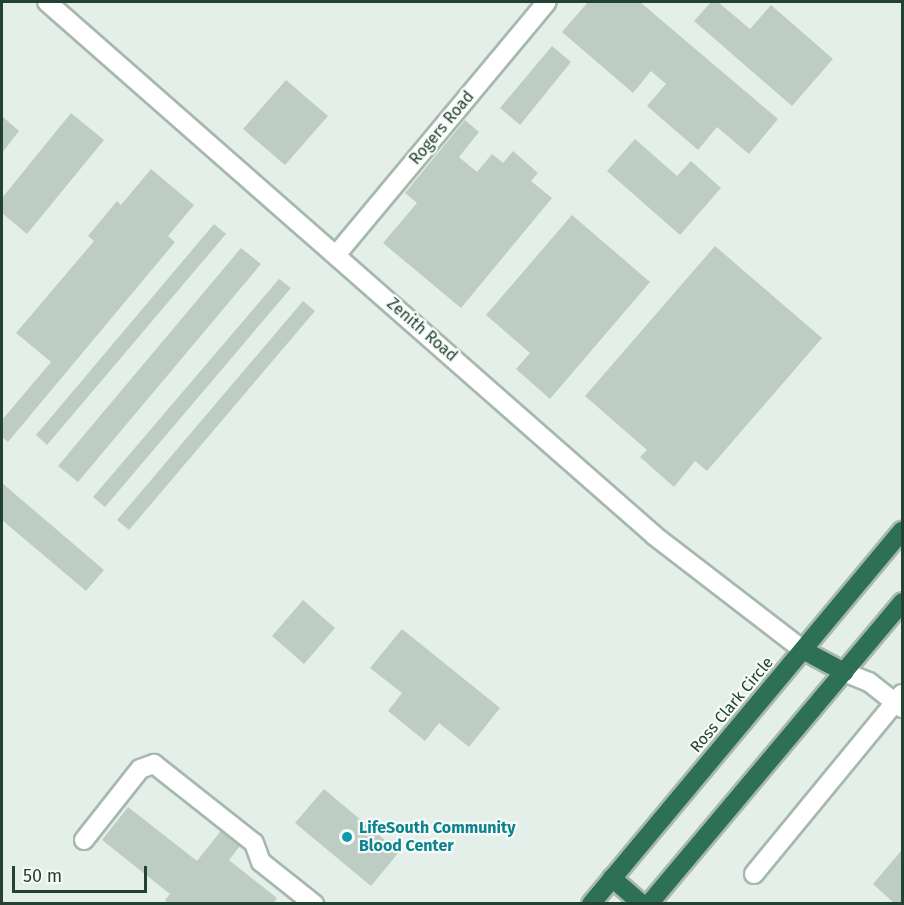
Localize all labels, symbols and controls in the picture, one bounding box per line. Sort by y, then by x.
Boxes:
street label: Rogers Road [406,87,478,169]
street label: Zenith Road [383,294,461,366]
street label: Ross Clark Circle [687,653,777,757]
place label: LifeSouth Community Blood Center [359,818,515,856]
marker: LifeSouth Community Blood Center [340,830,354,844]
scale bar [15,854,150,892]
text: 50 m [23,865,62,887]

